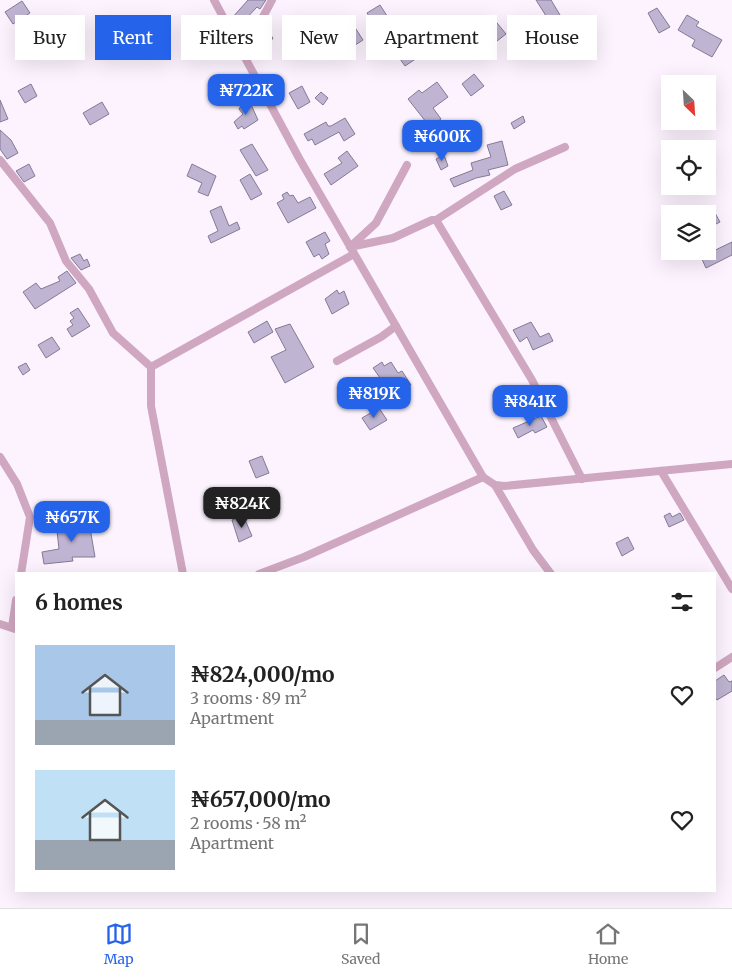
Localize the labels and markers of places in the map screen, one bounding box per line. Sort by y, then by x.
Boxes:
pin: ₦722K [211,74,281,116]
pin: ₦600K [407,120,477,162]
pin: ₦819K [339,376,409,419]
pin: ₦841K [495,384,565,427]
pin: ₦824K [207,486,277,529]
pin: ₦657K [37,500,107,543]

